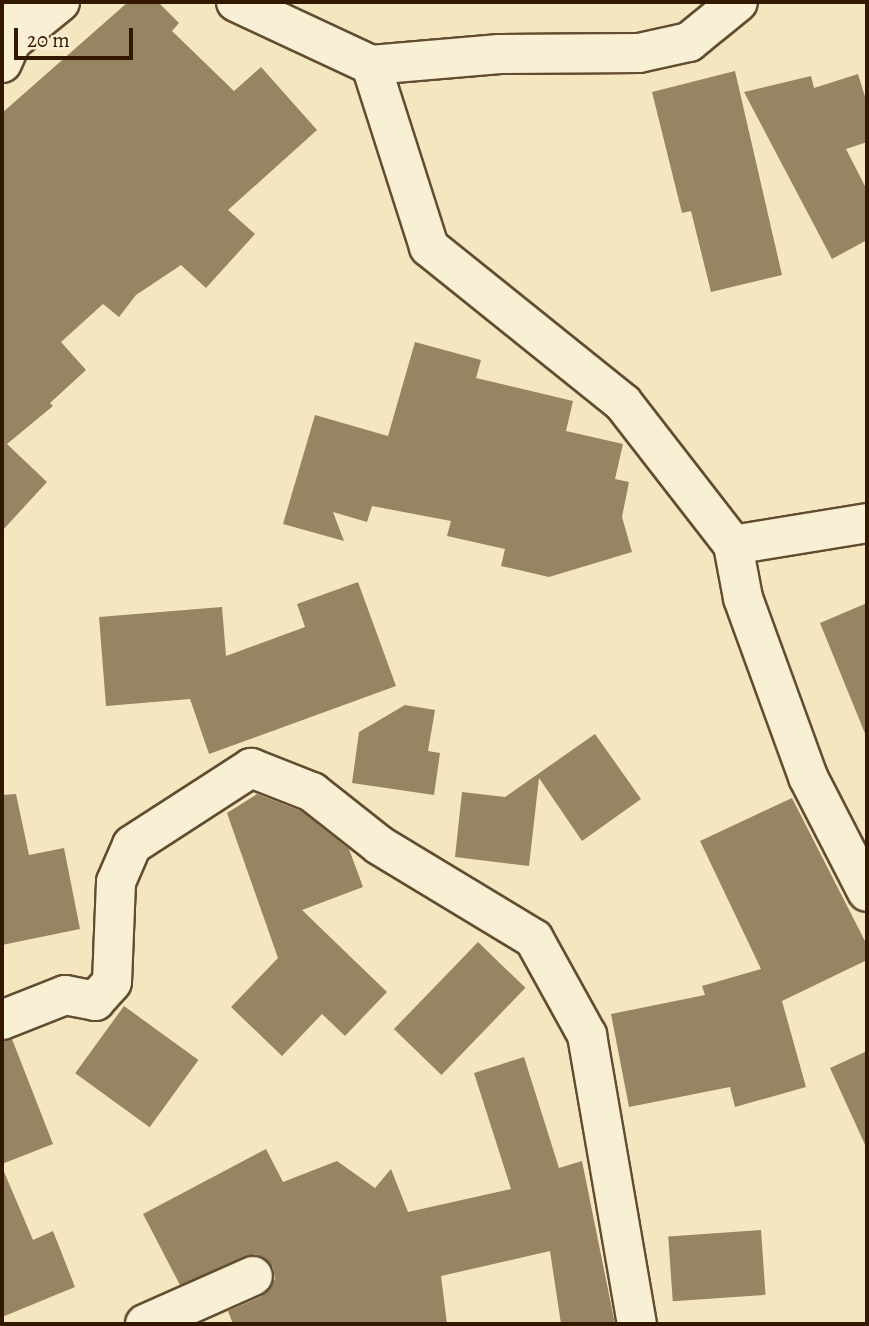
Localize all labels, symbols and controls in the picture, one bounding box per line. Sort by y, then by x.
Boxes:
scale bar [18,14,136,58]
text: 20 m [27,26,70,54]

